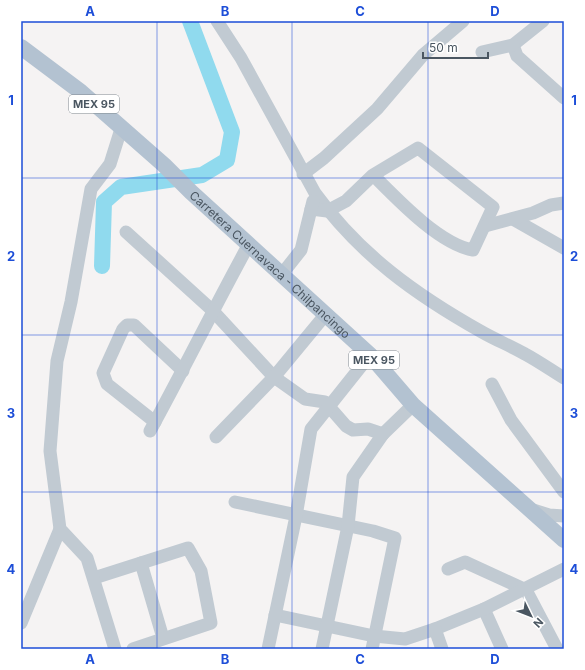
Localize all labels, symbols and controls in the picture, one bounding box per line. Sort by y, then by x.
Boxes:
text: A [85,3,95,19]
text: B [221,3,230,19]
text: C [355,3,365,19]
text: D [490,3,500,19]
scale bar [423,34,488,60]
text: 50 m [429,40,458,55]
text: 1 [8,92,14,108]
text: 1 [571,92,577,108]
road number: MEX 95 [69,95,119,113]
street label: Carretera Cuernavaca - Chilpancingo [187,187,354,341]
text: 2 [7,248,15,264]
text: 2 [570,248,578,264]
road number: MEX 95 [349,351,399,369]
text: 3 [7,405,15,421]
text: 3 [570,405,578,421]
text: 4 [7,561,16,577]
text: 4 [570,561,579,577]
north arrow [511,596,551,636]
text: N [530,615,546,631]
text: A [85,651,95,667]
text: B [221,651,230,667]
text: C [355,651,365,667]
text: D [490,651,500,667]

